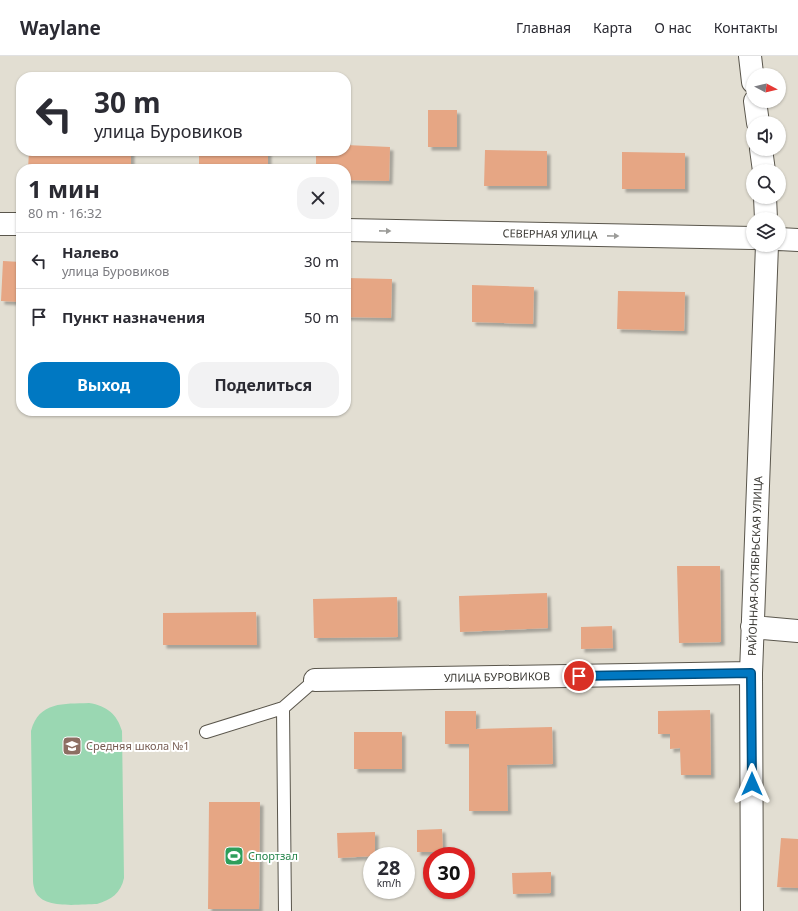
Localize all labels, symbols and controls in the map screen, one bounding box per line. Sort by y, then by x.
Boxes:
text: Waylane [20,15,101,41]
text: Главная [516,18,571,37]
text: Карта [593,18,632,37]
text: О нас [654,18,692,37]
text: Контакты [714,18,778,37]
north arrow [746,68,786,108]
map controls [746,68,786,252]
text: 30 m [94,83,161,121]
icon: left [28,88,80,140]
button: sound [746,116,786,156]
text: улица Буровиков [94,119,243,143]
button: search [746,164,786,204]
text: 1 мин [28,172,100,205]
button: close [297,177,339,219]
text: 80 m · 16:32 [28,204,102,222]
button: layers [746,212,786,252]
street label: СЕВЕРНАЯ УЛИЦА [502,225,599,242]
one-way arrow [379,228,392,234]
one-way arrow [607,232,619,239]
text: Налево [62,242,119,262]
icon: left [28,250,50,272]
text: 30 m [304,251,339,271]
text: улица Буровиков [62,262,169,280]
icon: arrive [28,306,50,328]
text: Пункт назначения [62,307,205,327]
text: 50 m [304,307,339,327]
button: Выход [28,362,180,408]
button: Поделиться [188,362,339,408]
street label: РАЙОННАЯ-ОКТЯБРЬСКАЯ УЛИЦА [744,475,765,656]
pin [562,659,596,693]
icon: arrive [568,665,590,687]
street label: УЛИЦА БУРОВИКОВ [444,668,550,685]
school or university icon: Средняя школа №1 [61,735,83,757]
place label: Средняя школа №1 [86,738,190,753]
position arrow [731,763,773,805]
sports icon: Спортзал [223,845,245,867]
speed limit sign: 30 [423,847,475,899]
place label: Спортзал [248,848,298,863]
text: 28 [378,854,400,881]
text: km/h [377,876,401,890]

